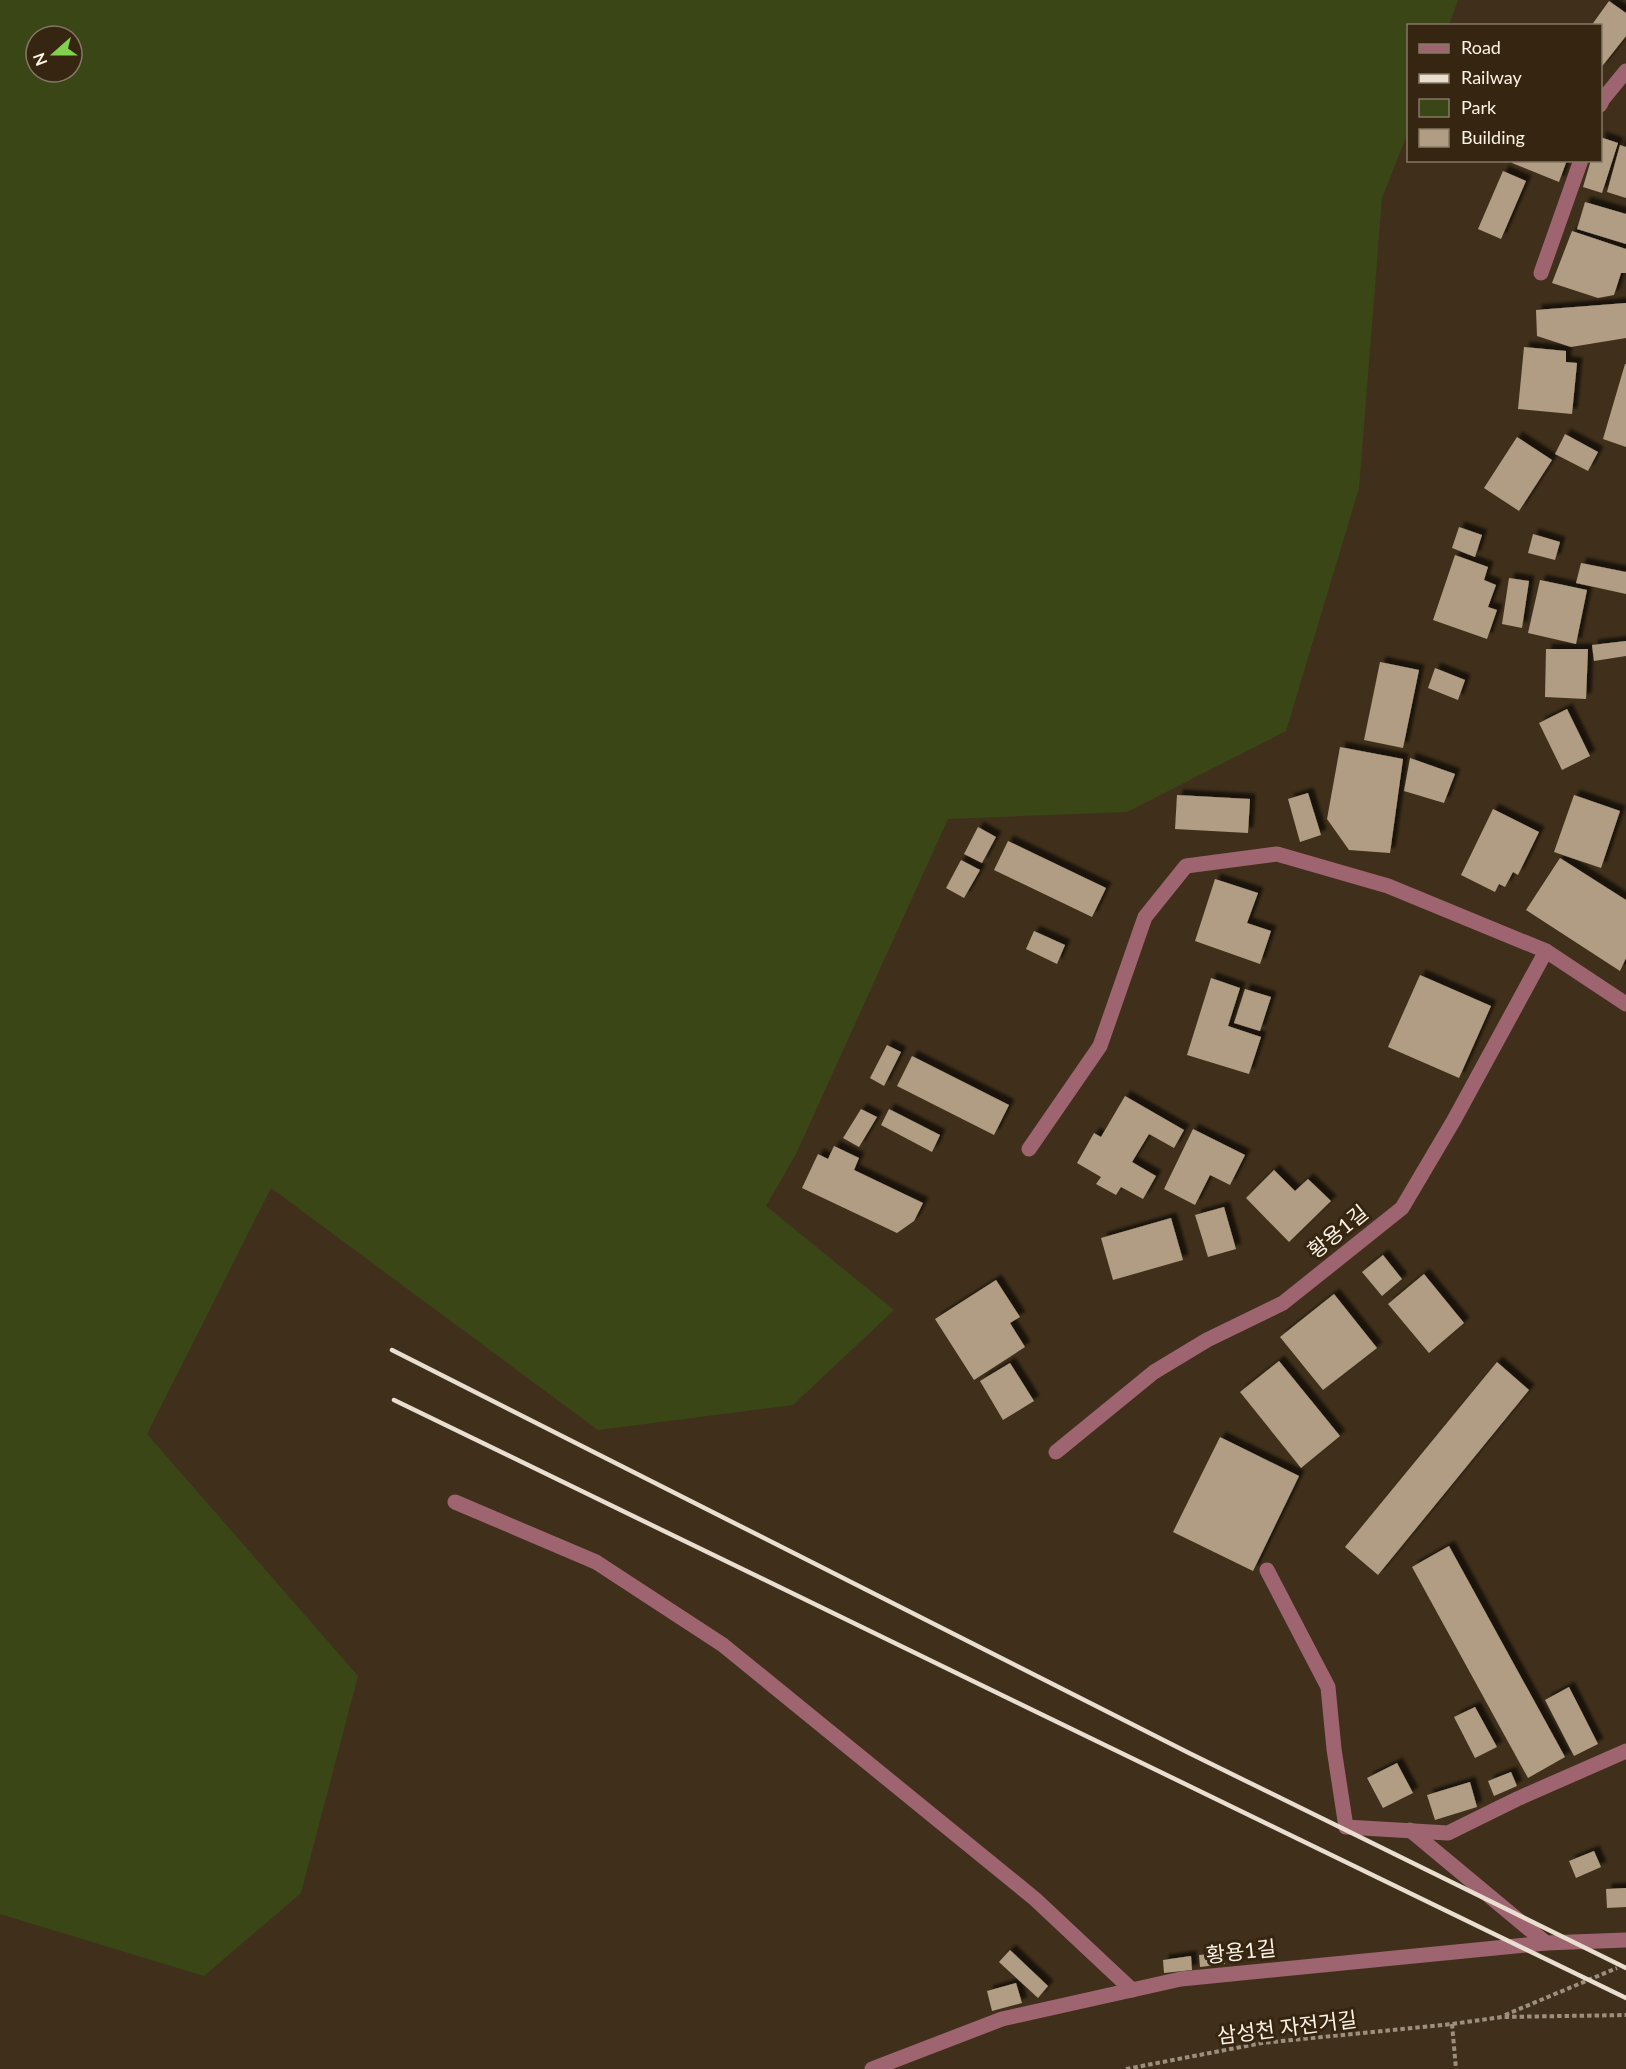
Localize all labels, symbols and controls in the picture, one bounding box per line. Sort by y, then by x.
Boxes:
north arrow [24,24,84,84]
legend [1407,24,1602,162]
text: Road [1461,36,1501,58]
text: N [28,50,51,69]
text: Railway [1461,66,1522,88]
text: Park [1461,96,1497,118]
text: Building [1461,126,1525,148]
street label: 황용1길 [1302,1199,1372,1263]
street label: 황용1길 [1205,1934,1277,1967]
street label: 삼성천 자전거길 [1216,2006,1358,2047]

